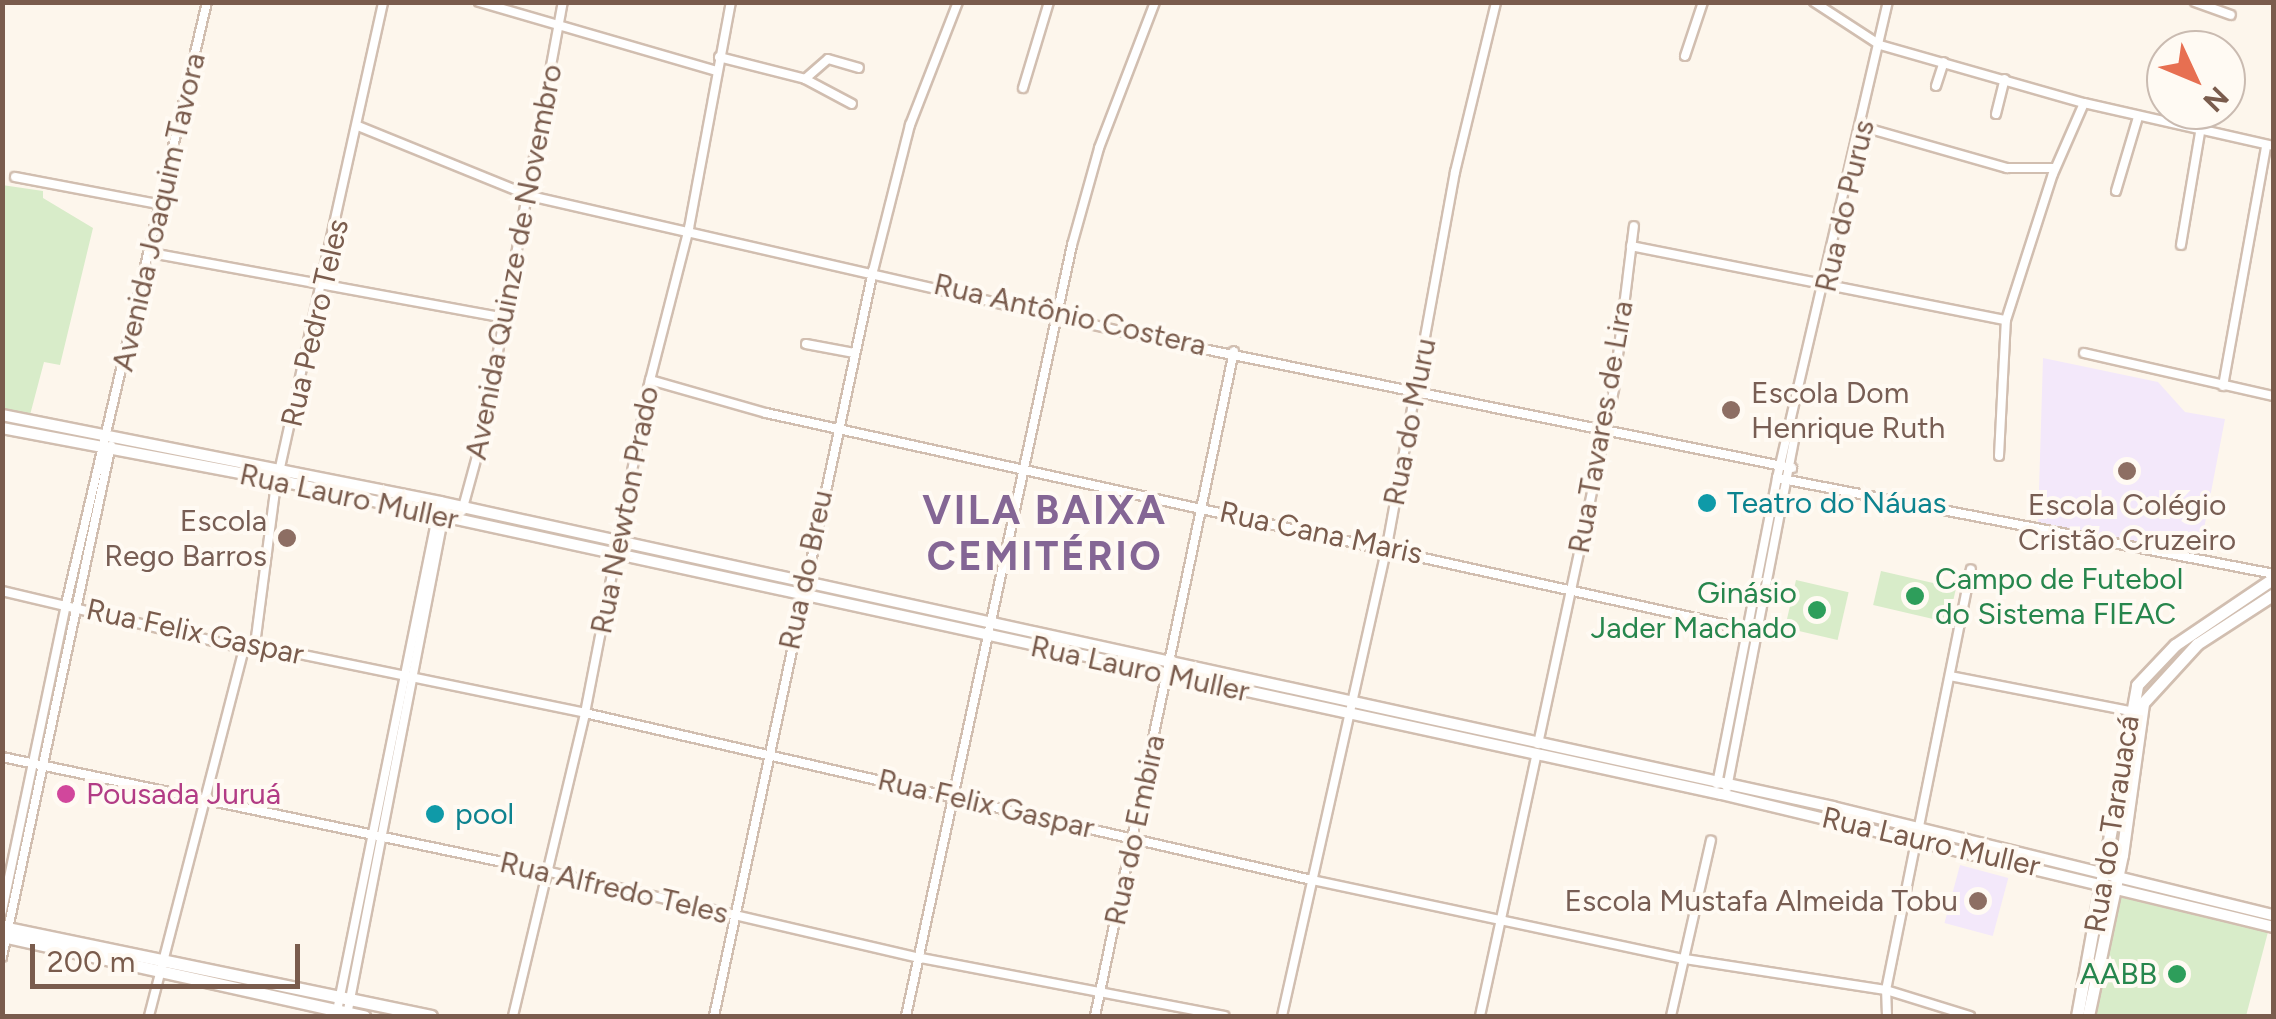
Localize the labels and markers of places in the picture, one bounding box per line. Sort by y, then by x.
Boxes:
place label: Escola Dom Henrique Ruth [1751,375,1945,446]
marker: Escola Dom Henrique Ruth [1720,399,1742,421]
marker: Escola Colégio Cristão Cruzeiro [2116,460,2138,482]
place label: Teatro do Náuas [1727,485,1947,521]
place label: Escola Colégio Cristão Cruzeiro [2018,487,2236,558]
marker: Teatro do Náuas [1696,492,1718,514]
place label: Escola Rego Barros [104,503,267,574]
marker: Escola Rego Barros [276,527,298,549]
place label: Campo de Futebol do Sistema FIEAC [1935,561,2183,632]
place label: Ginásio Jader Machado [1591,575,1797,646]
marker: Campo de Futebol do Sistema FIEAC [1904,585,1926,607]
marker: Ginásio Jader Machado [1806,599,1828,621]
place label: Pousada Juruá [86,776,281,812]
marker: Pousada Juruá [55,783,77,805]
place label: pool [455,796,514,832]
marker: pool [424,803,446,825]
place label: Escola Mustafa Almeida Tobu [1564,883,1958,919]
marker: Escola Mustafa Almeida Tobu [1967,890,1989,912]
place label: AABB [2080,956,2157,992]
marker: AABB [2166,963,2188,985]

